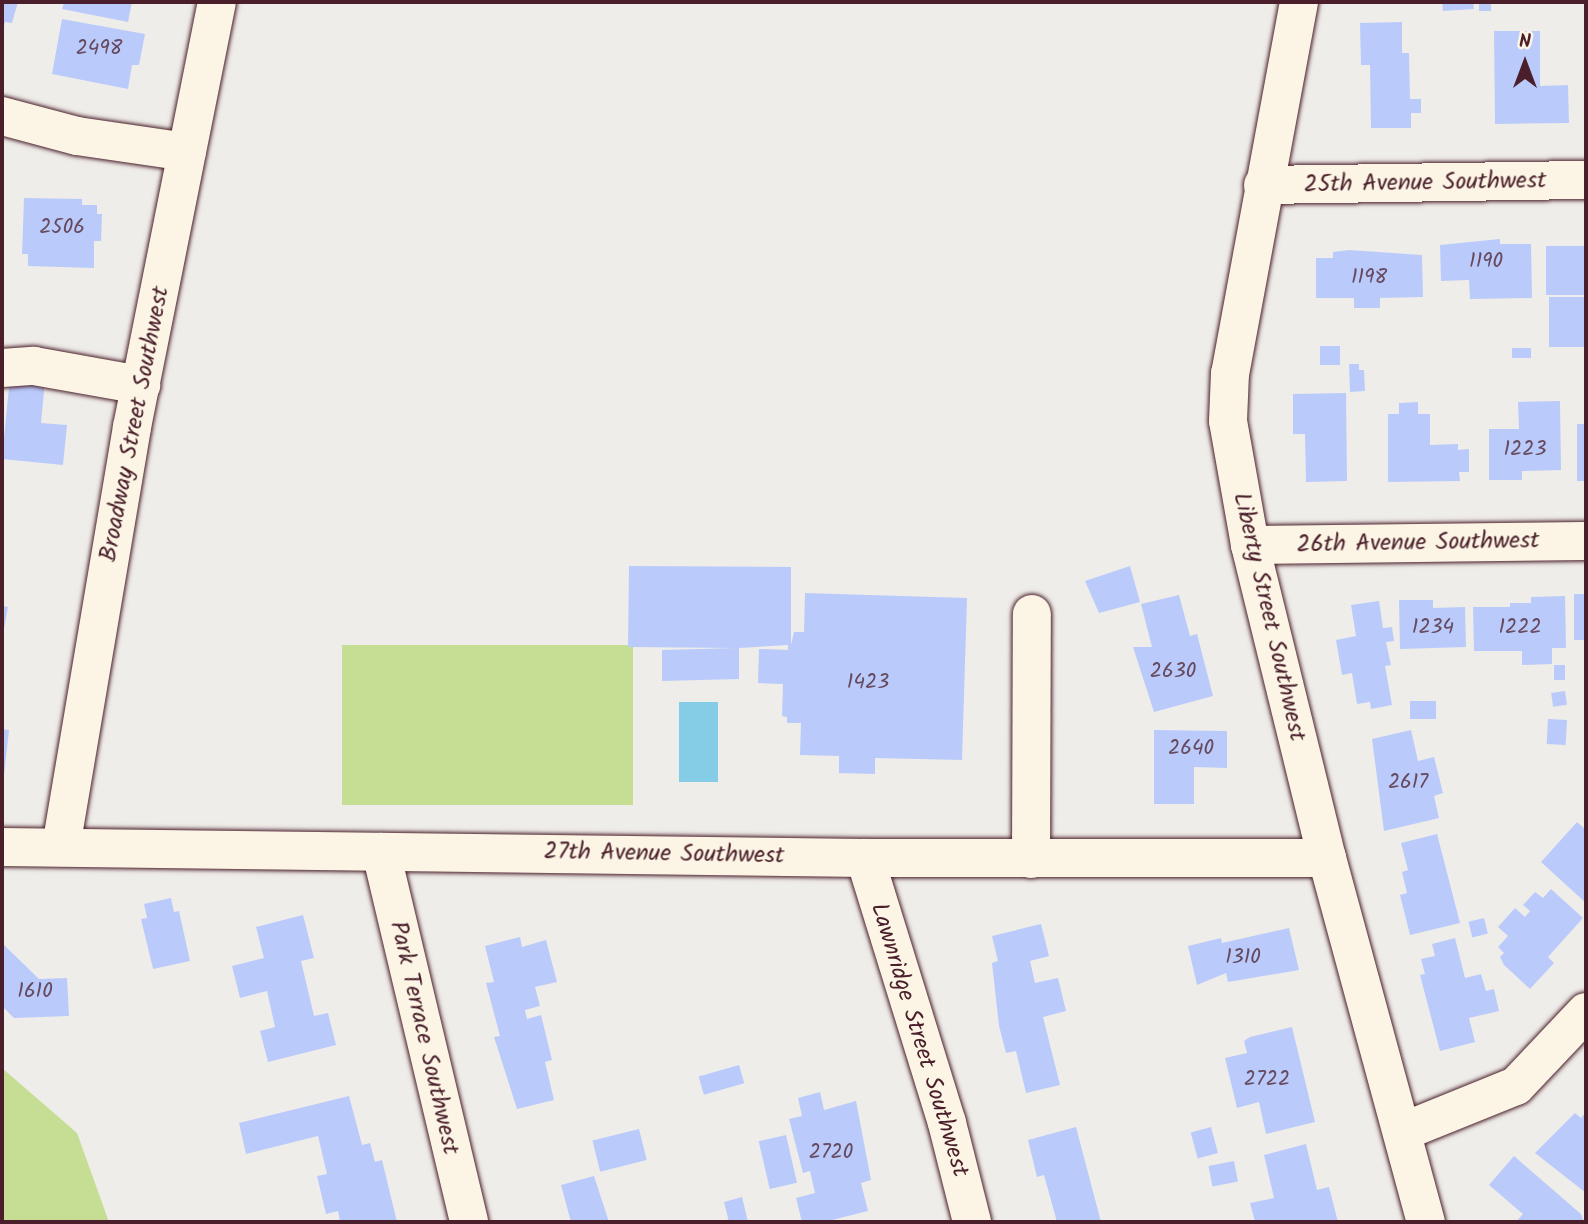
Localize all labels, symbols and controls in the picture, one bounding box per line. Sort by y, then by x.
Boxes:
text: N [1519,27,1531,57]
north arrow [1490,28,1560,98]
house number: 2498 [76,36,122,62]
street label: 25th Avenue Southwest [1303,166,1547,200]
house number: 2506 [39,215,85,241]
house number: 1190 [1469,249,1503,275]
house number: 1198 [1351,265,1387,291]
street label: Broadway Street Southwest [94,284,176,564]
house number: 1223 [1504,437,1546,463]
street label: Liberty Street Southwest [1226,490,1312,744]
street label: 26th Avenue Southwest [1296,526,1540,560]
house number: 1234 [1412,615,1454,641]
house number: 1222 [1498,615,1542,641]
house number: 2630 [1150,659,1196,685]
house number: 1423 [847,670,889,696]
house number: 2640 [1168,736,1214,762]
house number: 2617 [1388,770,1428,796]
street label: 27th Avenue Southwest [543,838,785,870]
street label: Lawnridge Street Southwest [864,900,974,1180]
street label: Park Terrace Southwest [383,918,465,1158]
house number: 1310 [1225,945,1261,971]
house number: 1610 [17,979,53,1005]
house number: 2722 [1244,1067,1290,1093]
house number: 2720 [809,1140,853,1166]

